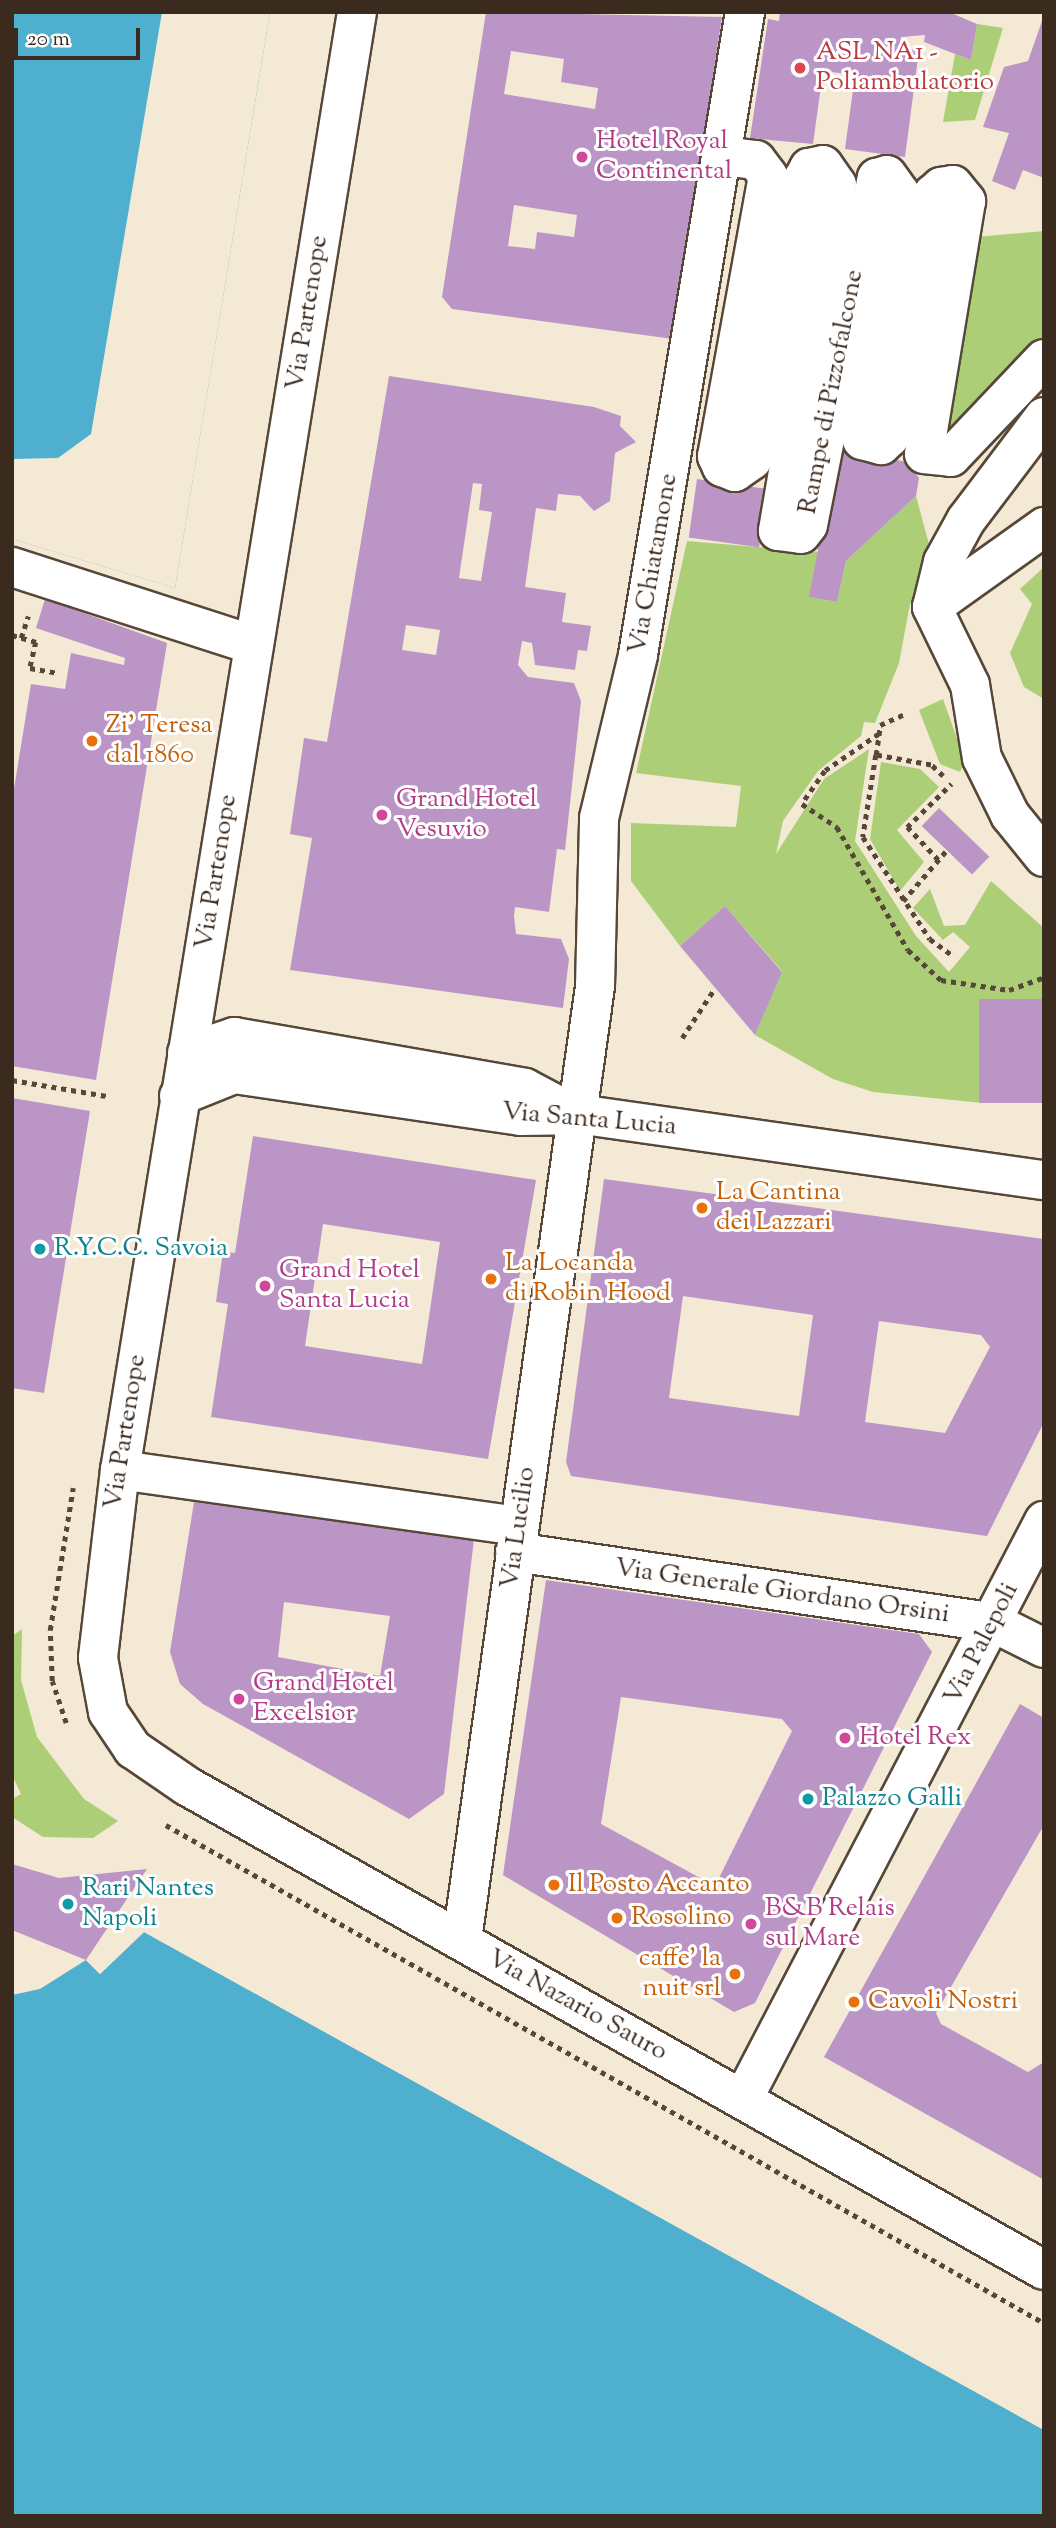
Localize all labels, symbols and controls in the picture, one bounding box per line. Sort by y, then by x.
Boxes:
scale bar [18,14,144,58]
text: 20 m [27,25,70,55]
place label: ASL NA1 - Poliambulatorio [816,37,994,98]
marker: ASL NA1 - Poliambulatorio [790,58,810,78]
place label: Hotel Royal Continental [596,126,732,188]
marker: Hotel Royal Continental [574,149,590,165]
street label: Via Partenope [280,233,336,393]
street label: Rampe di Pizzofalcone [793,267,871,517]
street label: Via Chiatamone [623,471,685,657]
place label: Zi' Teresa dal 1860 [106,710,212,772]
marker: Zi' Teresa dal 1860 [84,733,100,749]
place label: Grand Hotel Vesuvio [396,784,537,846]
street label: Via Partenope [189,792,245,952]
marker: Grand Hotel Vesuvio [374,807,390,823]
street label: Via Santa Lucia [500,1097,678,1143]
place label: La Cantina dei Lazzari [716,1177,841,1238]
marker: La Cantina dei Lazzari [694,1200,710,1216]
place label: R.Y.C.C. Savoia [54,1233,228,1265]
marker: R.Y.C.C. Savoia [32,1241,48,1257]
place label: La Locanda di Robin Hood [505,1248,671,1310]
place label: Grand Hotel Santa Lucia [279,1255,420,1316]
marker: La Locanda di Robin Hood [483,1271,499,1287]
marker: Grand Hotel Santa Lucia [257,1278,273,1294]
street label: Via Partenope [98,1352,154,1512]
street label: Via Lucilio [495,1465,543,1591]
street label: Via Generale Giordano Orsini [613,1553,951,1631]
street label: Via Palepoli [938,1578,1026,1710]
place label: Grand Hotel Excelsior [253,1668,394,1730]
marker: Grand Hotel Excelsior [231,1691,247,1707]
place label: Hotel Rex [859,1722,971,1754]
marker: Hotel Rex [837,1730,853,1746]
place label: Palazzo Galli [822,1783,962,1815]
marker: Palazzo Galli [800,1791,816,1807]
place label: Il Posto Accanto [568,1869,750,1901]
place label: Rari Nantes Napoli [82,1873,214,1934]
marker: Il Posto Accanto [546,1877,562,1893]
place label: B&B Relais sul Mare [765,1893,895,1954]
marker: Rari Nantes Napoli [60,1896,76,1912]
place label: Rosolino [631,1902,731,1934]
marker: Rosolino [609,1910,625,1926]
marker: B&B Relais sul Mare [743,1916,759,1932]
place label: caffe' la nuit srl [639,1943,721,2004]
street label: Via Nazario Sauro [481,1944,673,2068]
marker: caffe' la nuit srl [727,1966,743,1982]
place label: Cavoli Nostri [868,1986,1018,2018]
marker: Cavoli Nostri [846,1994,862,2010]

